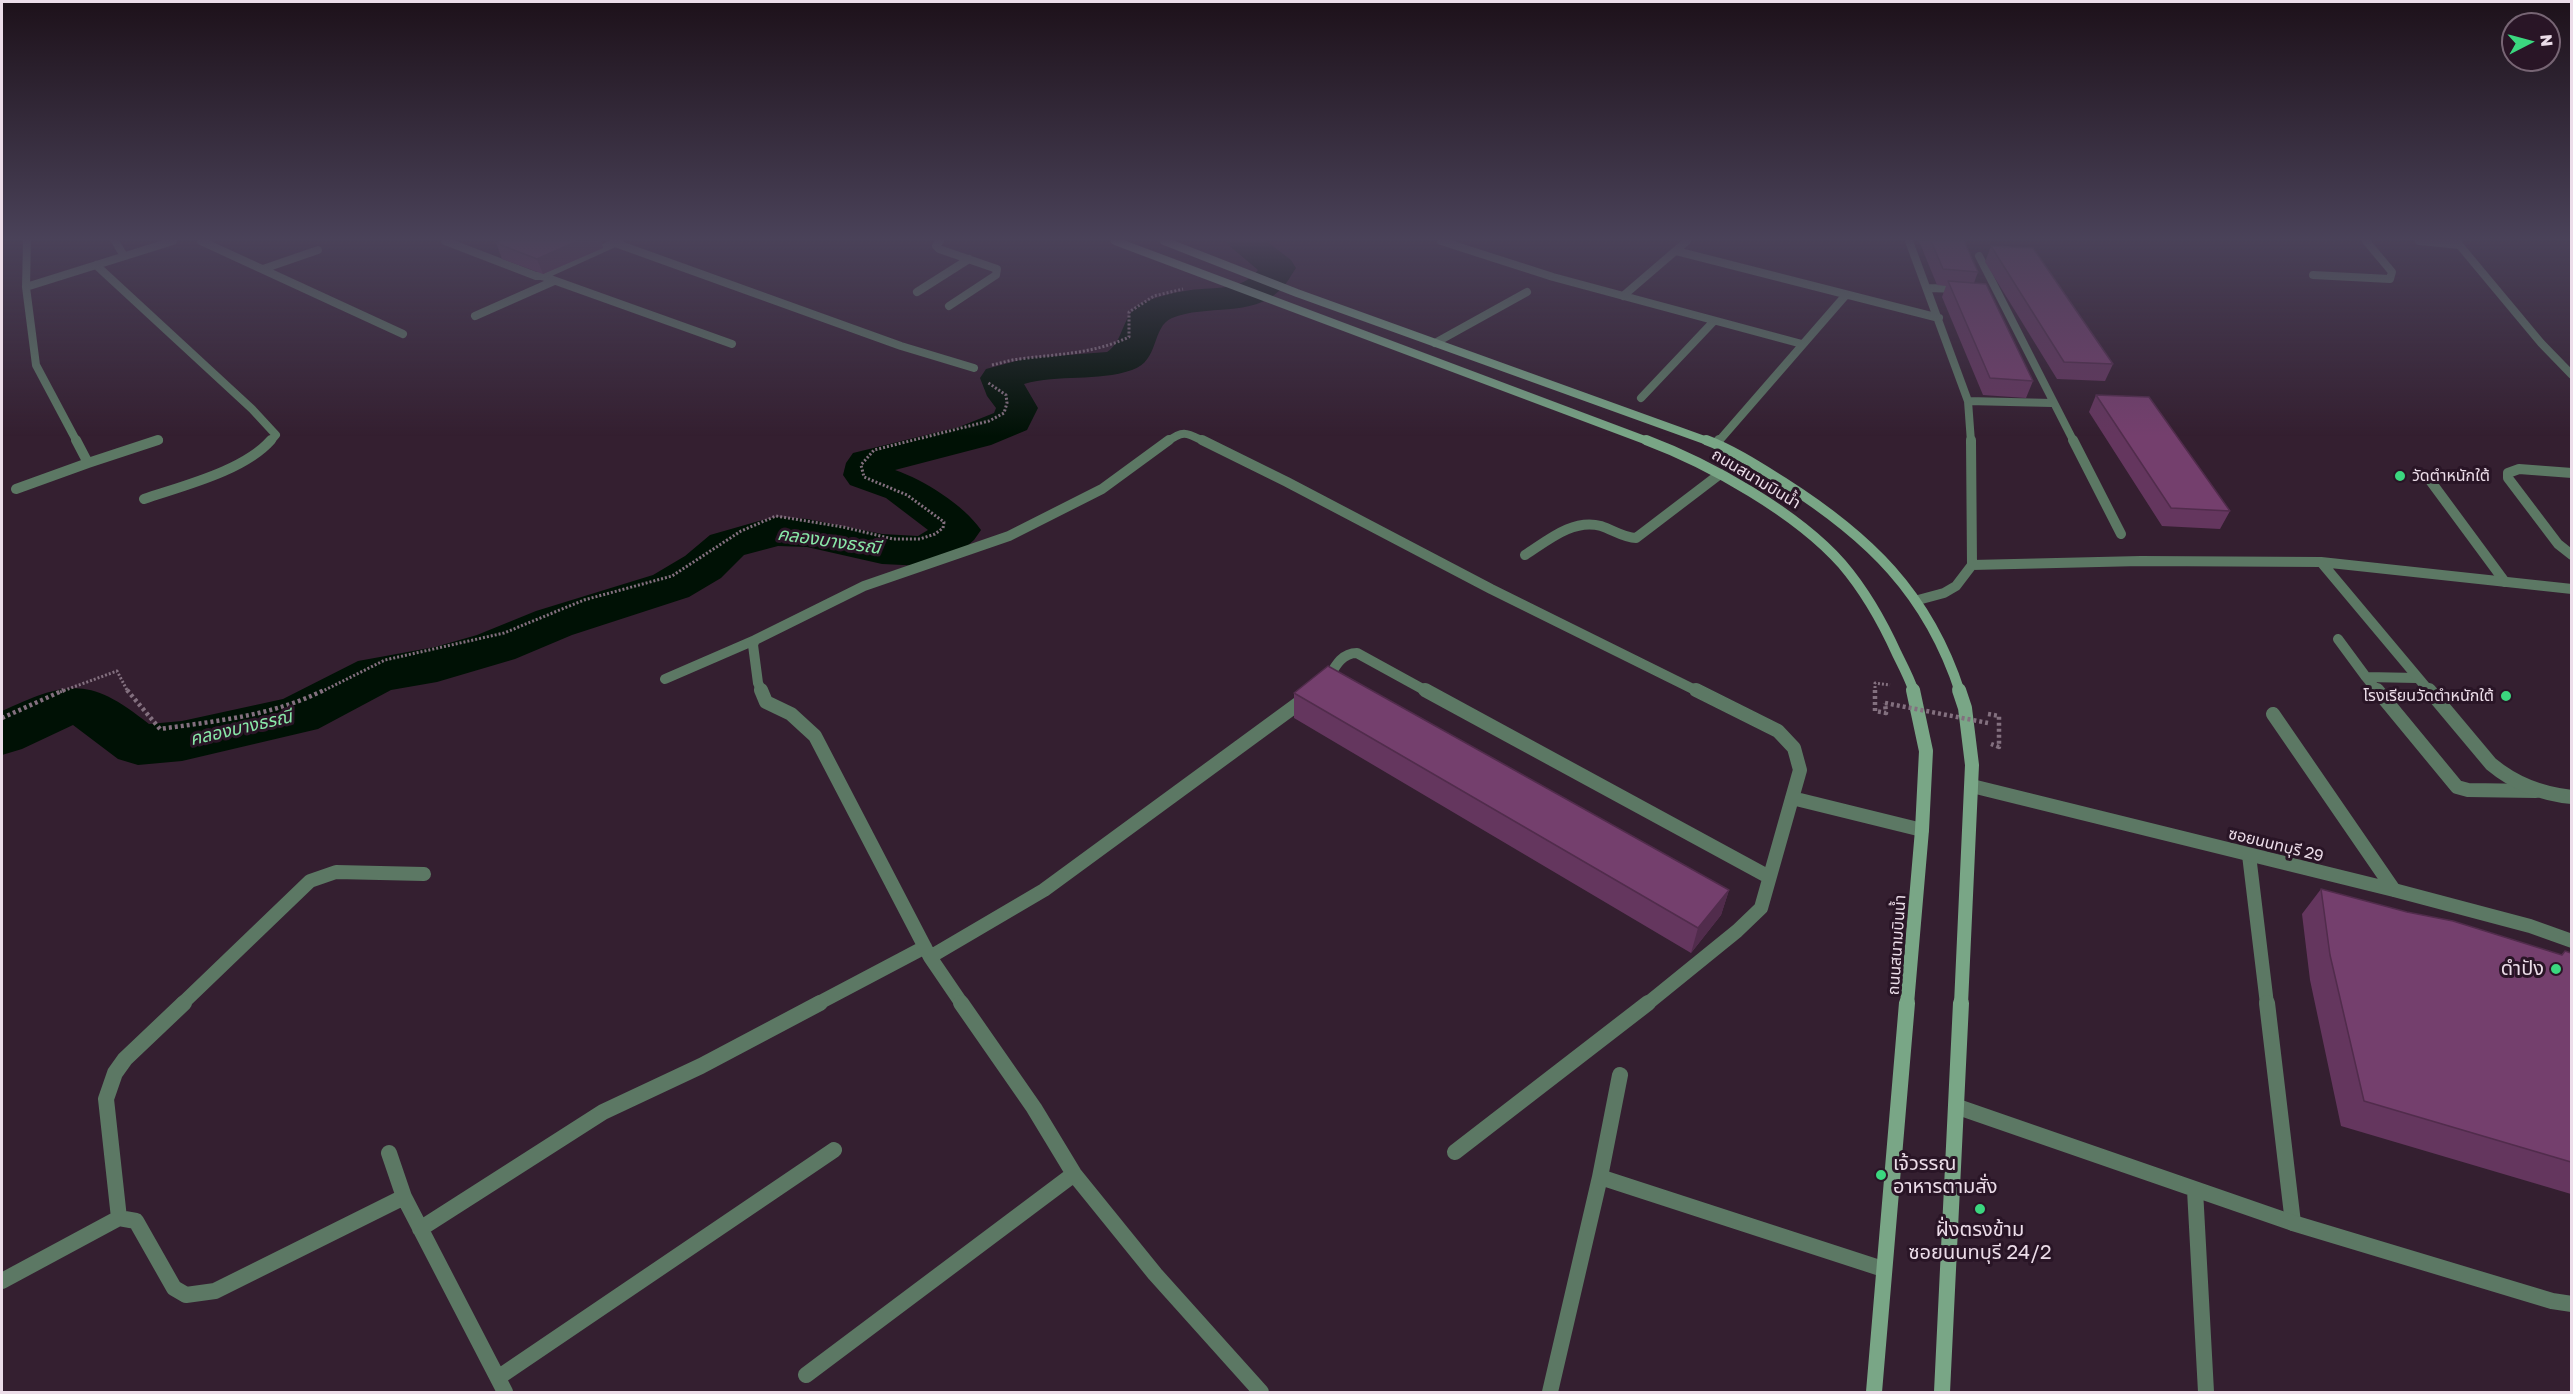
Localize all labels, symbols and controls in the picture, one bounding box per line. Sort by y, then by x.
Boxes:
north arrow [2501,12,2561,72]
text: N [2536,33,2557,47]
street label: ถนนสนามบินน้ำ [1708,445,1804,513]
place label: วัดตำหนักใต้ [2412,466,2490,486]
marker: วัดตำหนักใต้ [2393,469,2407,483]
water label: คลองบางธรณี [776,523,882,559]
place label: โรงเรียนวัดตำหนักใต้ [2363,686,2494,706]
marker: โรงเรียนวัดตำหนักใต้ [2499,689,2513,703]
water label: คลองบางธรณี [188,706,294,750]
street label: ซอยนนทบุรี 29 [2226,824,2326,866]
street label: ถนนสนามบินน้ำ [1884,894,1910,996]
place label: ดำปัง [2501,957,2544,981]
marker: ดำปัง [2549,962,2563,976]
place label: เจ้วรรณ อาหารตามสั่ง [1893,1152,1998,1199]
marker: เจ้วรรณ อาหารตามสั่ง [1874,1168,1888,1182]
marker: ฝั่งตรงข้าม ซอยนนทบุรี 24/2 [1973,1202,1987,1216]
place label: ฝั่งตรงข้าม ซอยนนทบุรี 24/2 [1908,1218,2052,1265]

